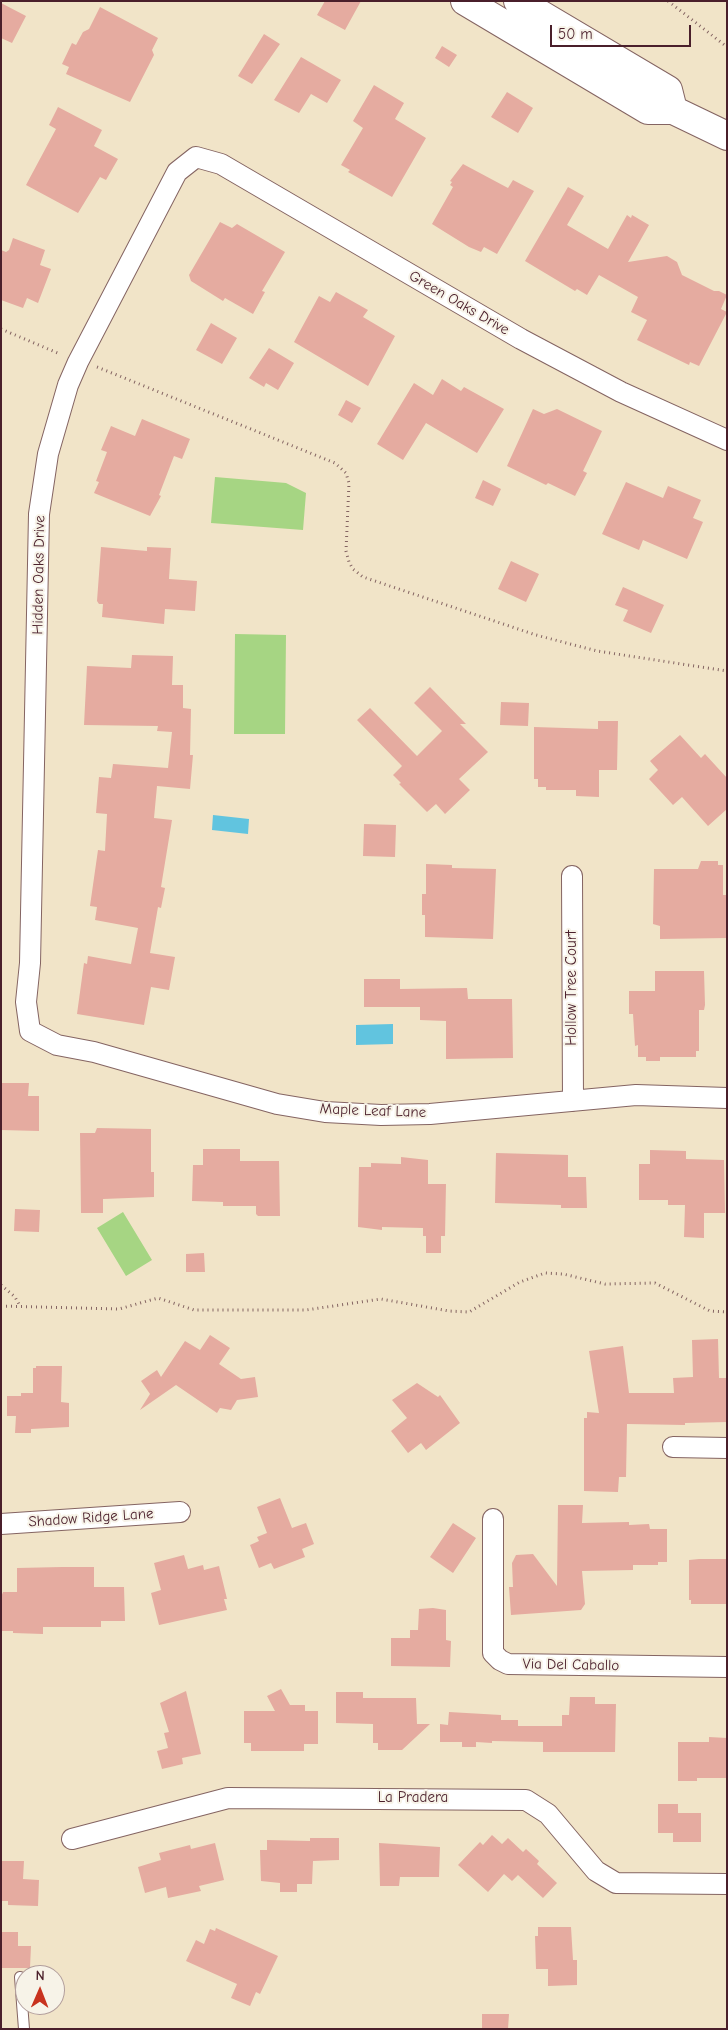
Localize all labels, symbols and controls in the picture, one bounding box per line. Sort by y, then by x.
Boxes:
scale bar [553,15,694,47]
text: 50 m [558,25,593,43]
street label: Green Oaks Drive [406,267,512,339]
street label: Hidden Oaks Drive [29,515,49,635]
street label: Hollow Tree Court [563,930,581,1046]
street label: Maple Leaf Lane [319,1100,427,1122]
street label: Shadow Ridge Lane [28,1505,154,1531]
street label: Via Del Caballo [523,1655,619,1675]
street label: La Pradera [378,1789,448,1807]
north arrow [15,1965,65,2015]
text: N [36,1967,45,1984]

